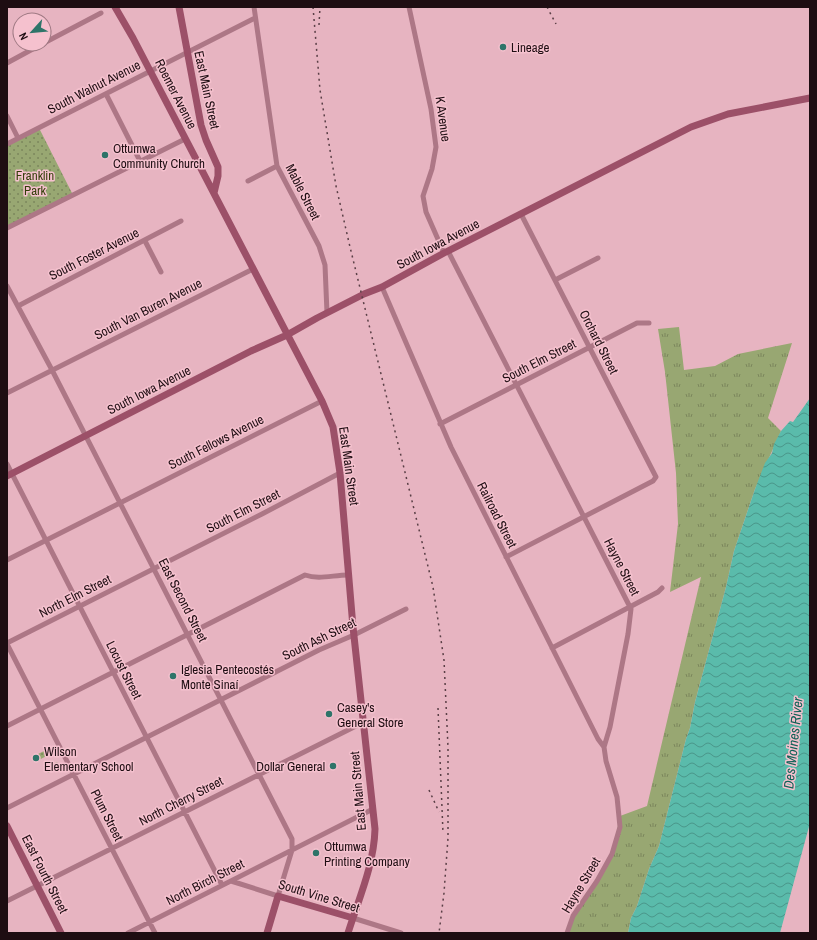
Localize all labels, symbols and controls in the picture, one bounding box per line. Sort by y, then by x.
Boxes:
north arrow [12,12,52,52]
text: N [15,30,31,43]
place label: Lineage [511,39,550,56]
marker: Lineage [498,42,508,52]
street label: East Main Street [190,49,224,131]
street label: South Walnut Avenue [45,56,143,118]
street label: Roemer Avenue [151,56,201,132]
street label: K Avenue [431,95,455,143]
place label: Ottumwa Community Church [113,140,205,172]
marker: Ottumwa Community Church [100,150,110,160]
street label: Mable Street [282,161,324,223]
park label: Franklin Park [16,167,54,199]
street label: South Iowa Avenue [394,215,483,273]
street label: South Foster Avenue [46,224,142,284]
street label: South Van Buren Avenue [91,274,205,344]
street label: Orchard Street [576,307,622,377]
street label: South Elm Street [499,335,579,387]
street label: South Iowa Avenue [104,362,194,418]
street label: South Fellows Avenue [165,411,267,473]
street label: East Main Street [335,426,363,507]
street label: Railroad Street [473,479,521,551]
street label: South Elm Street [203,485,283,537]
street label: Hayne Street [600,535,644,599]
street label: East Second Street [155,555,211,645]
street label: North Elm Street [36,571,114,621]
street label: South Ash Street [279,614,359,664]
street label: Locust Street [102,638,146,702]
place label: Iglesia Pentecostés Monte Sinaí [181,661,274,693]
marker: Iglesia Pentecostés Monte Sinaí [168,671,178,681]
water label: Des Moines River [779,695,807,790]
place label: Casey's General Store [337,699,403,731]
marker: Casey's General Store [324,709,334,719]
place label: Wilson Elementary School [44,743,133,775]
street label: East Main Street [346,751,370,831]
marker: Wilson Elementary School [31,753,41,763]
place label: Dollar General [256,758,325,775]
marker: Dollar General [328,761,338,771]
street label: North Cherry Street [136,772,226,830]
street label: Plum Street [87,786,127,844]
street label: East Fourth Street [18,832,72,916]
place label: Ottumwa Printing Company [324,838,411,870]
marker: Ottumwa Printing Company [311,848,321,858]
street label: Hayne Street [558,854,604,916]
street label: North Birch Street [163,855,247,909]
street label: South Vine Street [276,876,362,916]

